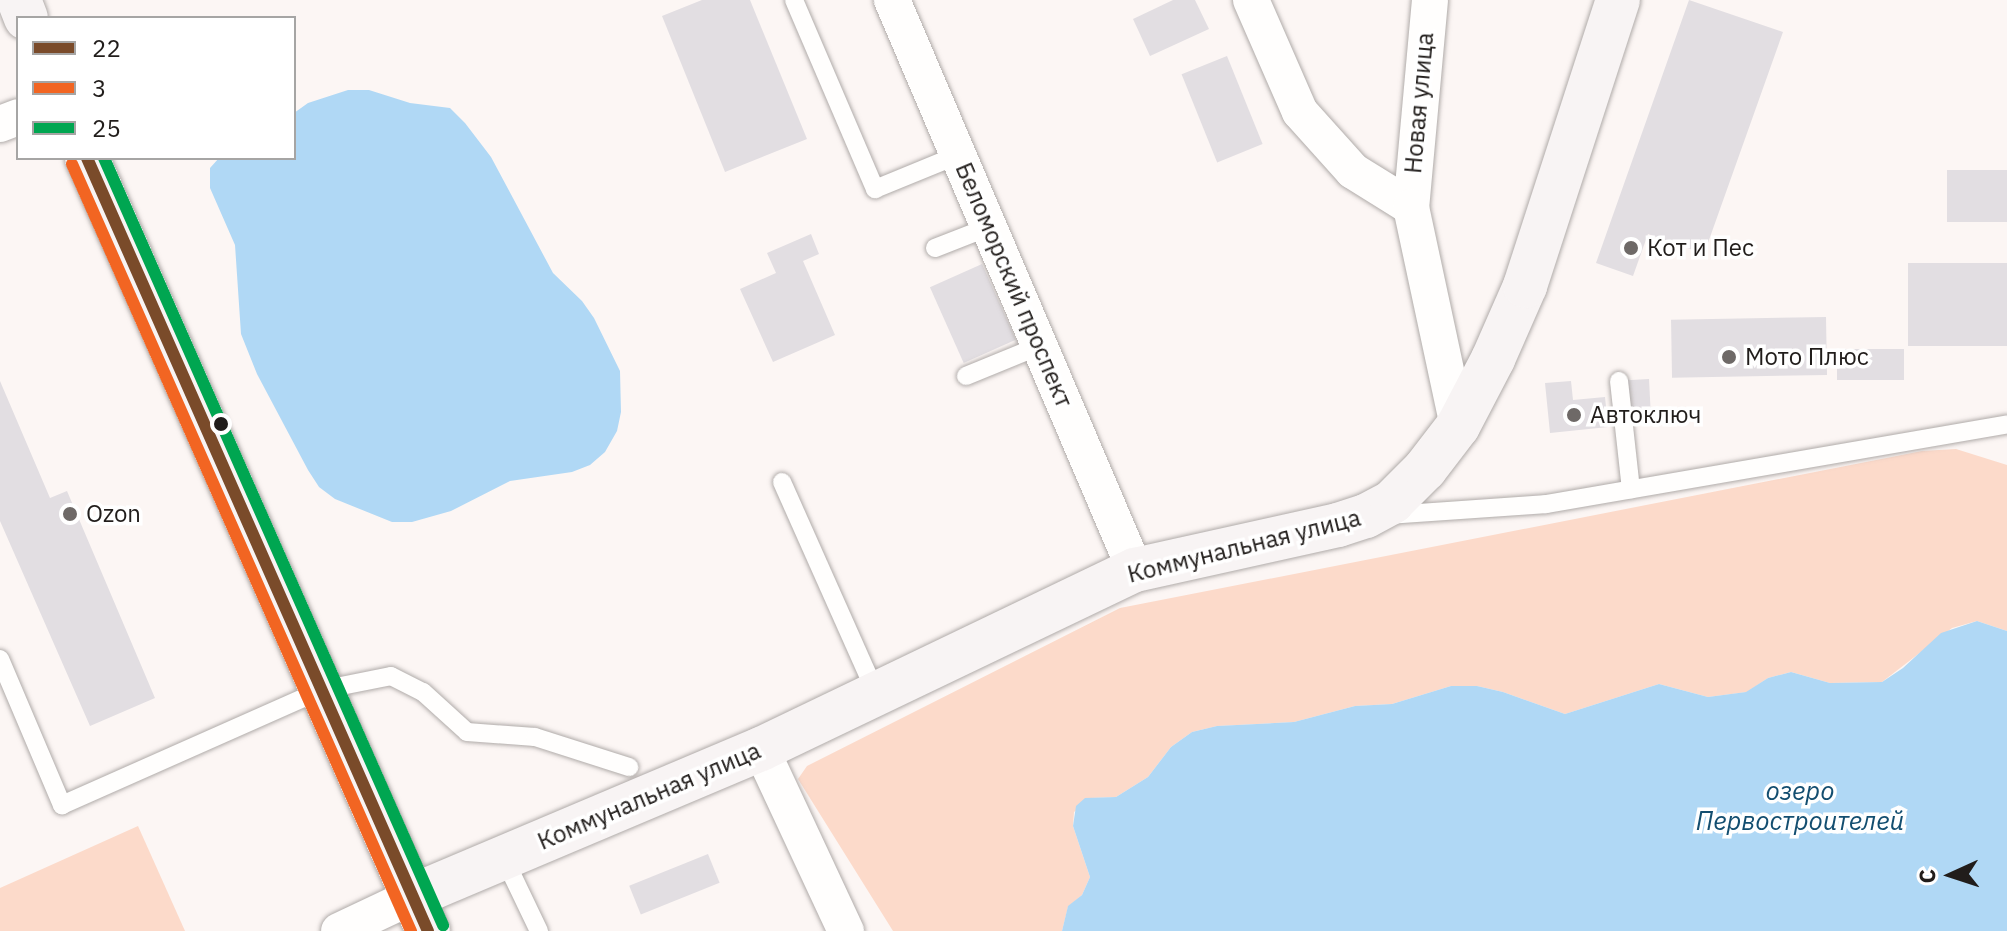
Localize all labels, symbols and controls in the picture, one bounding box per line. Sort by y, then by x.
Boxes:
legend [16,16,296,160]
street label: Новая улица [1398,31,1440,175]
text: 22 [92,32,121,64]
text: 3 [92,72,106,104]
text: 25 [92,112,121,144]
street label: Беломорский проспект [949,158,1079,412]
place label: Кот и Пес [1647,234,1754,262]
marker: Кот и Пес [1622,239,1640,257]
place label: Мото Плюс [1745,343,1869,371]
marker: Мото Плюс [1720,348,1738,366]
place label: Автоключ [1590,401,1701,429]
marker: Автоключ [1565,406,1583,424]
unlabelled marker [213,416,229,432]
place label: Ozon [86,500,141,528]
street label: Коммунальная улица [1124,503,1364,589]
marker: Ozon [61,505,79,523]
street label: Коммунальная улица [533,736,765,856]
water label: озеро Первостроителей [1696,775,1904,836]
north arrow [1911,835,1991,915]
text: С [1912,868,1941,884]

